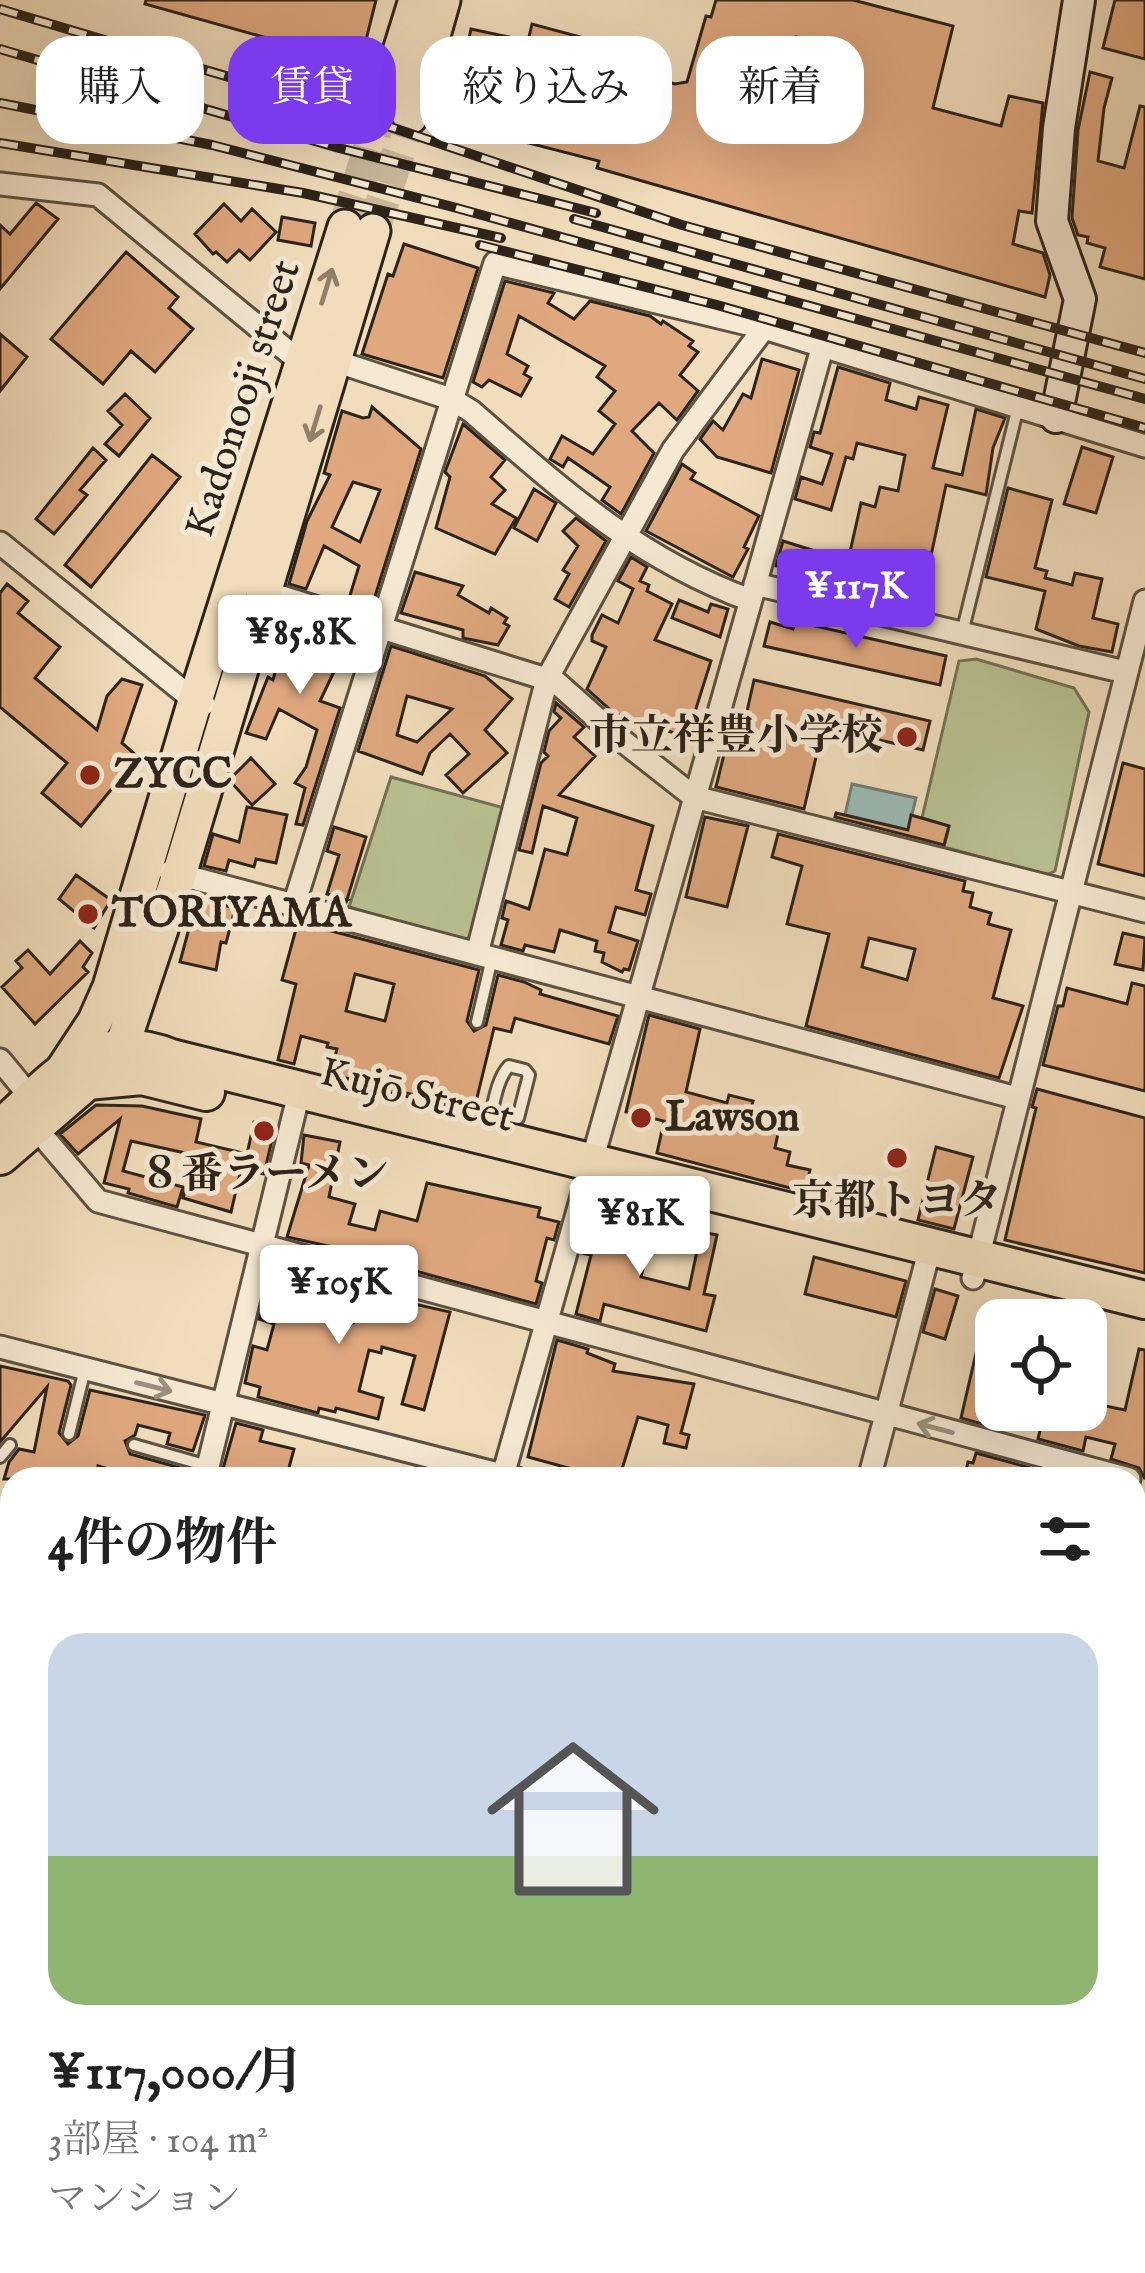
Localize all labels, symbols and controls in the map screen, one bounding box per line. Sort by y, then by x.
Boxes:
chip: 購入 [36,36,204,144]
chip: 賃貸 [228,36,396,144]
chip: 絞り込み [420,36,672,144]
chip: 新着 [696,36,864,144]
street label: Kadonooji street [174,253,314,545]
one-way arrow [317,268,339,306]
one-way arrow [303,404,325,442]
pin: ¥117K [772,549,940,651]
text: ¥117K [804,563,908,612]
pin: ¥85.8K [202,595,398,697]
text: ¥85.8K [245,609,355,658]
place label: 市立祥豊小学校 [589,711,883,764]
marker: 市立祥豊小学校 [894,724,920,750]
place label: ZYCC [114,749,232,802]
marker: ZYCC [77,762,103,788]
place label: TORIYAMA [111,888,352,941]
marker: TORIYAMA [75,901,101,927]
street label: Kujō Street [314,1046,520,1146]
place label: Lawson [665,1092,800,1145]
marker: Lawson [628,1105,654,1131]
marker: ８番ラーメン [251,1118,277,1144]
marker: 京都トヨタ [884,1145,910,1171]
place label: ８番ラーメン [139,1149,389,1202]
pin: ¥81K [569,1176,711,1278]
place label: 京都トヨタ [792,1176,1002,1229]
text: ¥81K [597,1190,683,1239]
pin: ¥105K [255,1245,423,1347]
text: ¥105K [287,1259,391,1308]
map controls [975,1299,1107,1431]
button: locate [975,1299,1107,1431]
one-way arrow [134,1377,172,1399]
one-way arrow [917,1415,955,1437]
icon: filters [1032,1506,1098,1572]
text: 4件の物件 [48,1513,277,1578]
icon: home [465,1711,681,1927]
text: ¥117,000/月 [48,2042,304,2107]
text: 3部屋 · 104 m² [48,2117,268,2166]
text: マンション [48,2176,241,2225]

